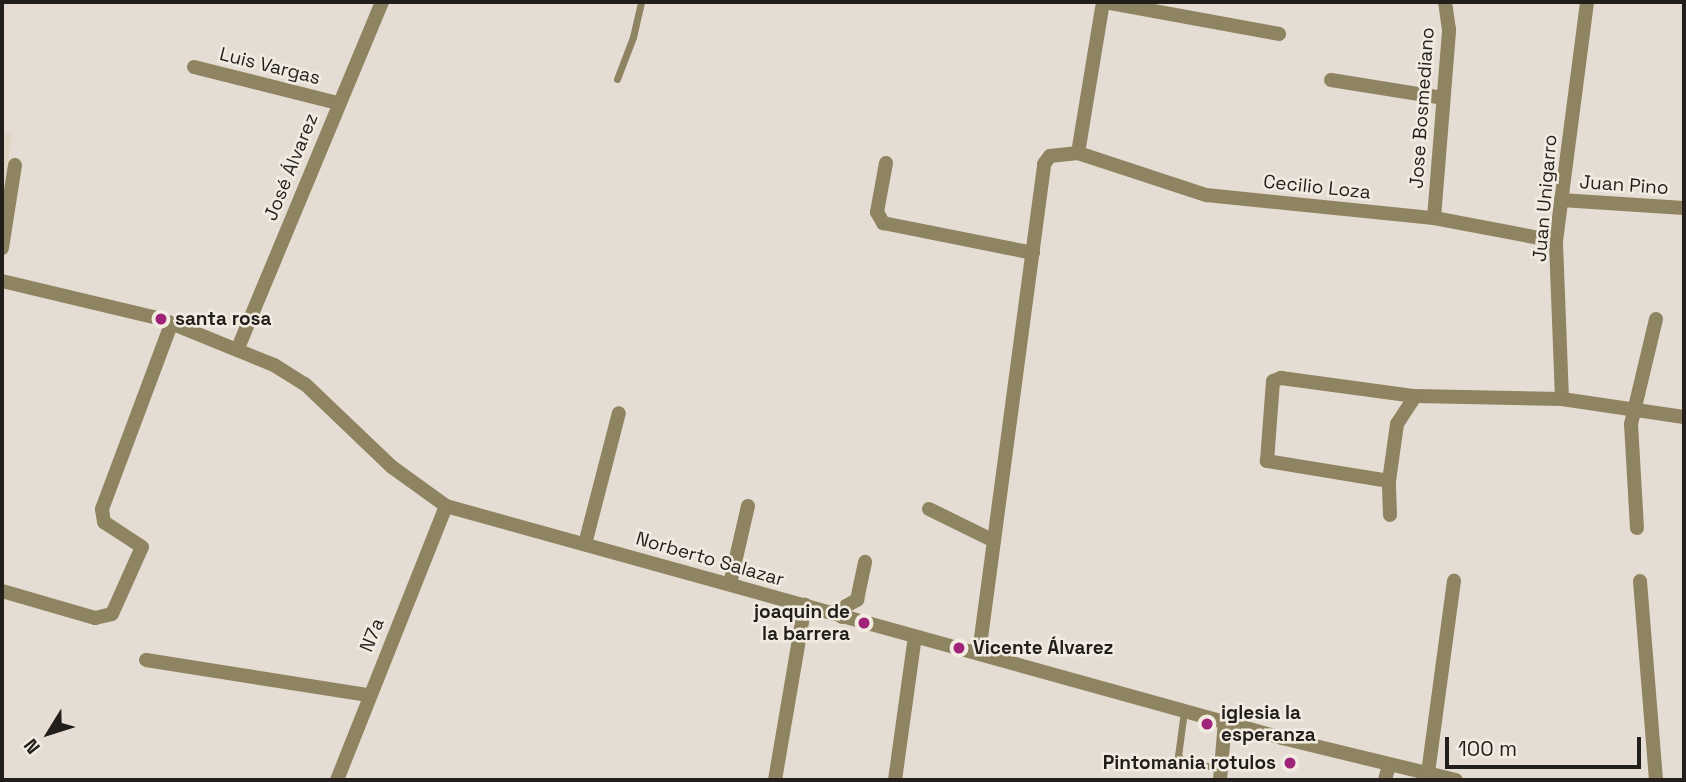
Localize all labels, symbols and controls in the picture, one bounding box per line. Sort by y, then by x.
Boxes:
street label: Jose Bosmediano [1405,27,1439,189]
street label: Luis Vargas [217,42,323,90]
street label: José Álvarez [259,110,323,224]
street label: Juan Unigarro [1528,133,1562,263]
street label: Cecilio Loza [1262,170,1372,204]
street label: Juan Pino [1579,171,1669,199]
place label: santa rosa [175,308,271,330]
marker: santa rosa [153,311,169,327]
street label: Norberto Salazar [633,527,787,591]
place label: joaquin de la barrera [754,601,850,645]
street label: N7a [355,615,389,655]
marker: joaquin de la barrera [856,615,872,631]
place label: Vicente Álvarez [973,637,1114,659]
marker: Vicente Álvarez [951,640,967,656]
north arrow [14,698,84,768]
place label: iglesia la esperanza [1221,702,1316,746]
marker: iglesia la esperanza [1199,716,1215,732]
scale bar [1448,722,1644,766]
text: N [18,734,46,759]
text: 100 m [1458,735,1517,762]
place label: Pintomania rotulos [1103,752,1276,774]
marker: Pintomania rotulos [1282,755,1298,771]

